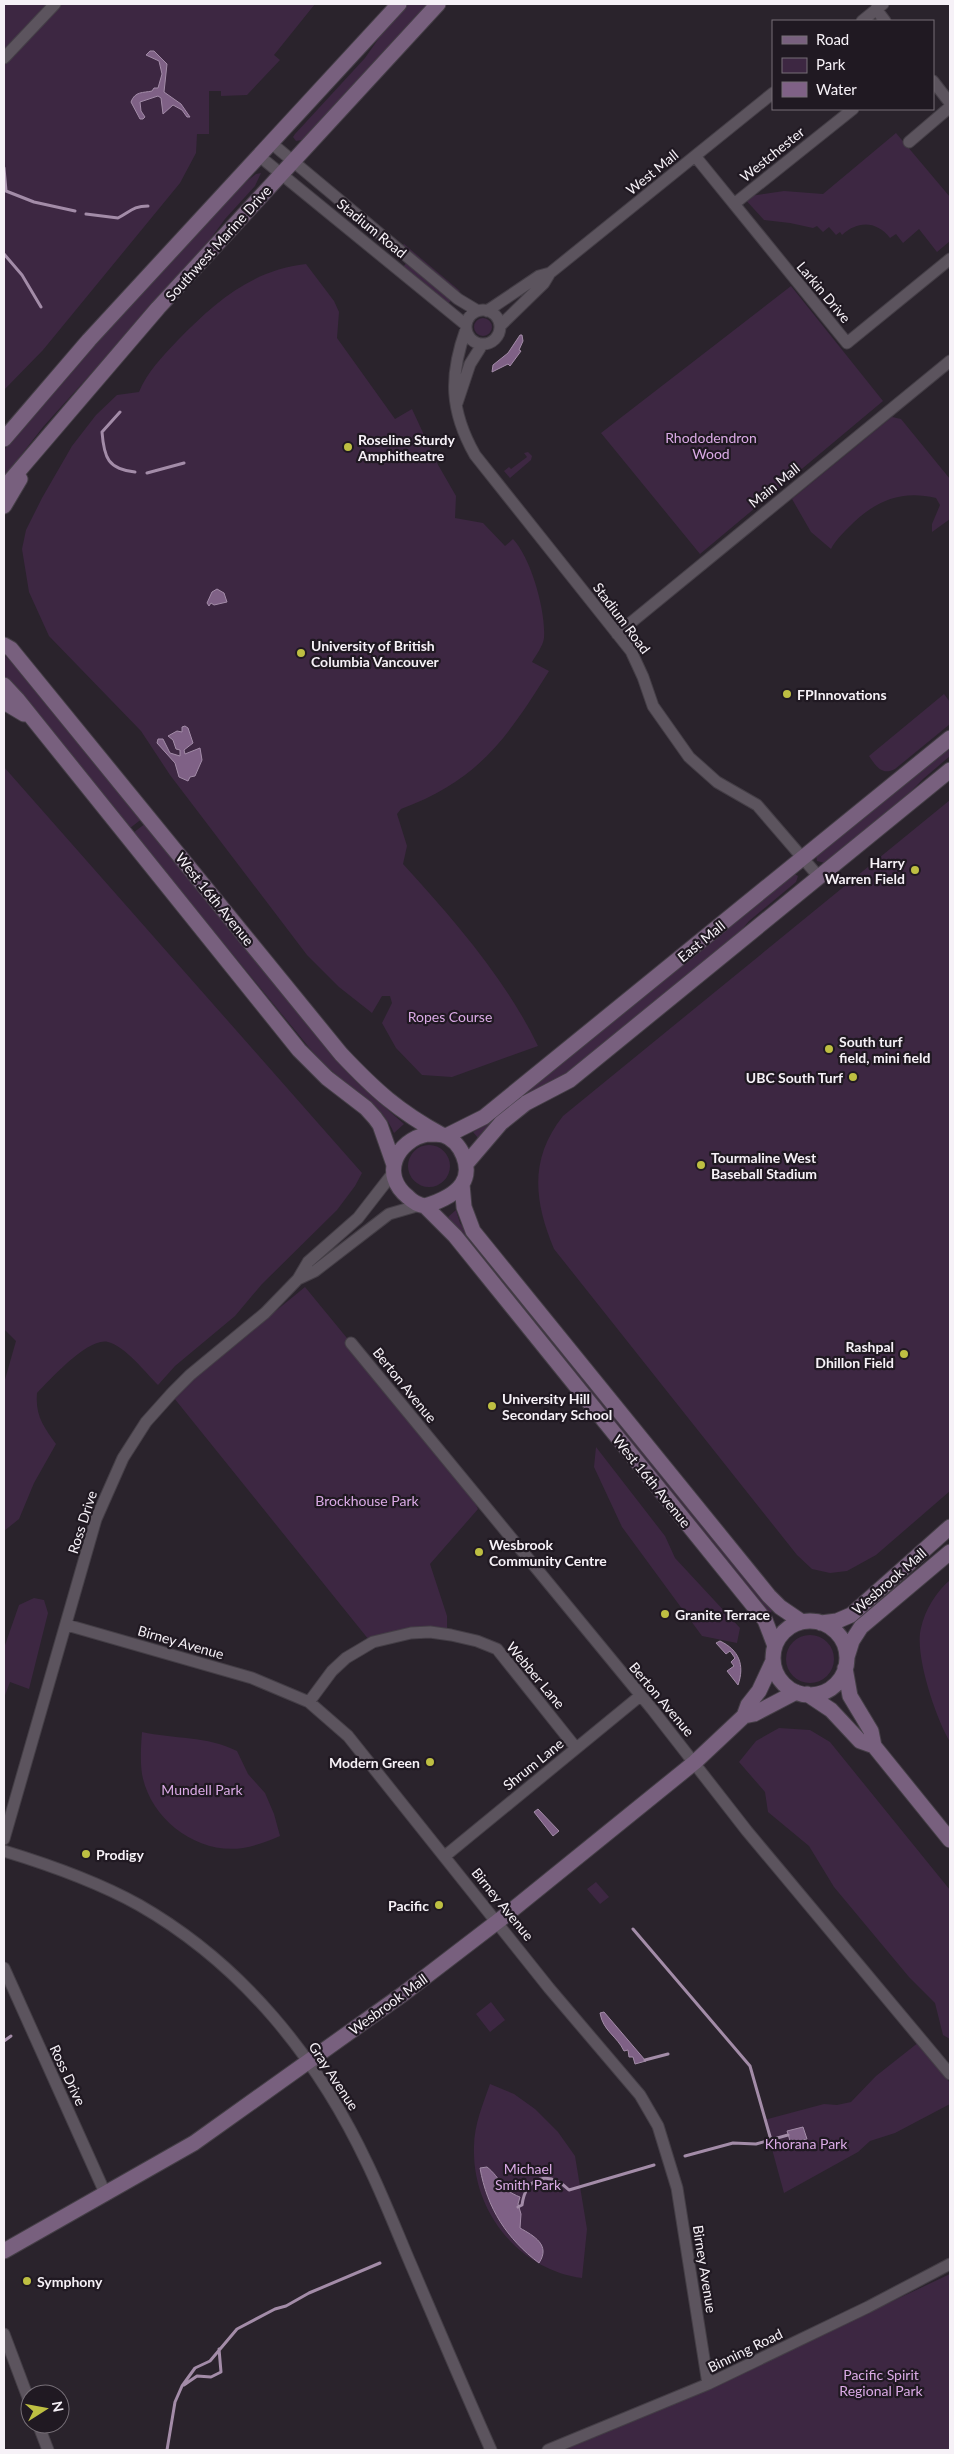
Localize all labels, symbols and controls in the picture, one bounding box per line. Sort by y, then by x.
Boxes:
legend [772,20,934,110]
text: Road [816,30,849,48]
text: Park [816,55,846,73]
text: Water [816,80,857,98]
street label: Westchester [737,123,807,185]
street label: West Mall [623,146,681,198]
street label: Southwest Marine Drive [162,182,274,304]
street label: Stadium Road [334,195,410,261]
street label: Larkin Drive [794,258,854,326]
park label: Rhododendron Wood [665,429,757,462]
place label: Roseline Sturdy Amphitheatre [357,431,455,464]
marker: Roseline Sturdy Amphitheatre [342,441,354,453]
street label: Main Mall [745,459,803,511]
street label: Stadium Road [590,579,654,657]
place label: University of British Columbia Vancouver [311,637,440,670]
marker: University of British Columbia Vancouver [295,647,307,659]
place label: FPInnovations [797,686,887,703]
marker: FPInnovations [781,688,793,700]
street label: West 16th Avenue [172,849,258,949]
place label: Harry Warren Field [825,854,906,887]
marker: Harry Warren Field [909,864,921,876]
street label: East Mall [674,917,728,965]
park label: Ropes Course [408,1008,492,1025]
place label: South turf field, mini field [839,1033,930,1066]
marker: South turf field, mini field [823,1043,835,1055]
place label: UBC South Turf [746,1069,843,1086]
marker: UBC South Turf [847,1071,859,1083]
place label: Tourmaline West Baseball Stadium [711,1149,817,1182]
marker: Tourmaline West Baseball Stadium [695,1159,707,1171]
place label: Rashpal Dhillon Field [815,1338,894,1371]
street label: Berton Avenue [370,1344,440,1426]
marker: Rashpal Dhillon Field [898,1348,910,1360]
place label: University Hill Secondary School [502,1390,612,1423]
marker: University Hill Secondary School [486,1400,498,1412]
street label: West 16th Avenue [609,1431,695,1531]
street label: Ross Drive [64,1488,100,1556]
park label: Brockhouse Park [315,1492,420,1509]
place label: Wesbrook Community Centre [489,1536,607,1569]
street label: Wesbrook Mall [848,1544,930,1618]
marker: Wesbrook Community Centre [473,1546,485,1558]
place label: Granite Terrace [675,1606,771,1623]
marker: Granite Terrace [659,1608,671,1620]
street label: Birney Avenue [136,1622,226,1662]
street label: Webber Lane [503,1638,569,1712]
street label: Berton Avenue [626,1658,698,1740]
street label: Shrum Lane [499,1735,567,1793]
place label: Modern Green [329,1754,420,1771]
marker: Modern Green [424,1756,436,1768]
park label: Mundell Park [161,1781,244,1798]
place label: Prodigy [96,1846,145,1863]
marker: Prodigy [80,1848,92,1860]
street label: Birney Avenue [468,1864,538,1944]
place label: Pacific [388,1897,429,1914]
marker: Pacific [433,1899,445,1911]
street label: Wesbrook Mall [345,1970,431,2038]
street label: Gray Avenue [306,2039,362,2113]
street label: Ross Drive [46,2042,90,2108]
park label: Khorana Park [765,2135,848,2152]
park label: Michael Smith Park [495,2160,562,2193]
street label: Birney Avenue [690,2224,720,2314]
place label: Symphony [37,2273,103,2290]
marker: Symphony [21,2275,33,2287]
street label: Binning Road [705,2325,785,2375]
park label: Pacific Spirit Regional Park [839,2366,924,2399]
north arrow [20,2384,70,2434]
text: N [49,2400,68,2413]

